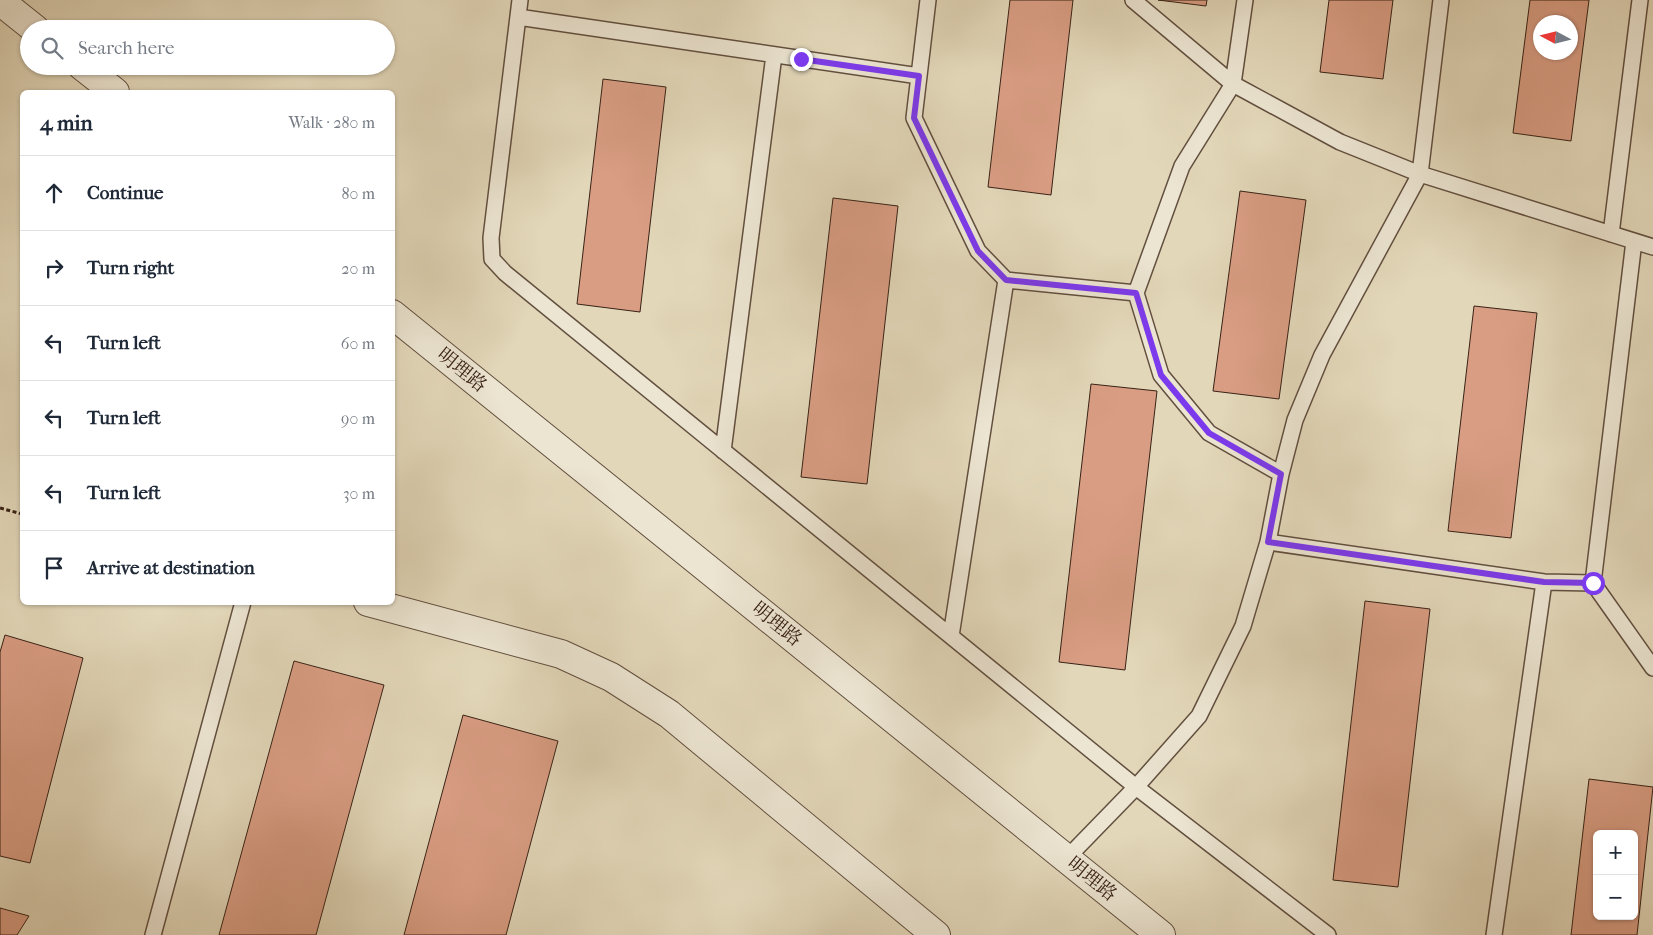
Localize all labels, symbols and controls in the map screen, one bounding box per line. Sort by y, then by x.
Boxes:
north arrow [1533,15,1578,60]
search box [20,20,395,75]
icon: search [38,34,66,62]
text: Search here [78,37,174,59]
route end [790,48,813,71]
text: 4 min [40,111,93,135]
text: Walk · 280 m [288,113,375,132]
icon: ahead [40,179,68,207]
text: Continue [87,182,163,204]
text: 80 m [341,184,375,203]
icon: right [40,254,68,282]
text: Turn right [87,257,174,279]
text: 20 m [341,259,375,278]
icon: left [40,329,68,357]
text: Turn left [87,332,161,354]
text: 60 m [341,334,375,353]
street label: 明理路 [433,344,491,396]
icon: left [40,404,68,432]
text: Turn left [87,407,161,429]
text: 90 m [341,409,375,428]
icon: left [40,479,68,507]
text: Turn left [87,482,161,504]
text: 30 m [343,484,375,503]
icon: arrive [40,554,68,582]
text: Arrive at destination [87,557,255,579]
route start [1582,572,1605,595]
street label: 明理路 [748,598,806,650]
map controls [1593,830,1638,920]
button: + [1593,830,1638,875]
street label: 明理路 [1063,853,1121,905]
button: − [1593,875,1638,920]

